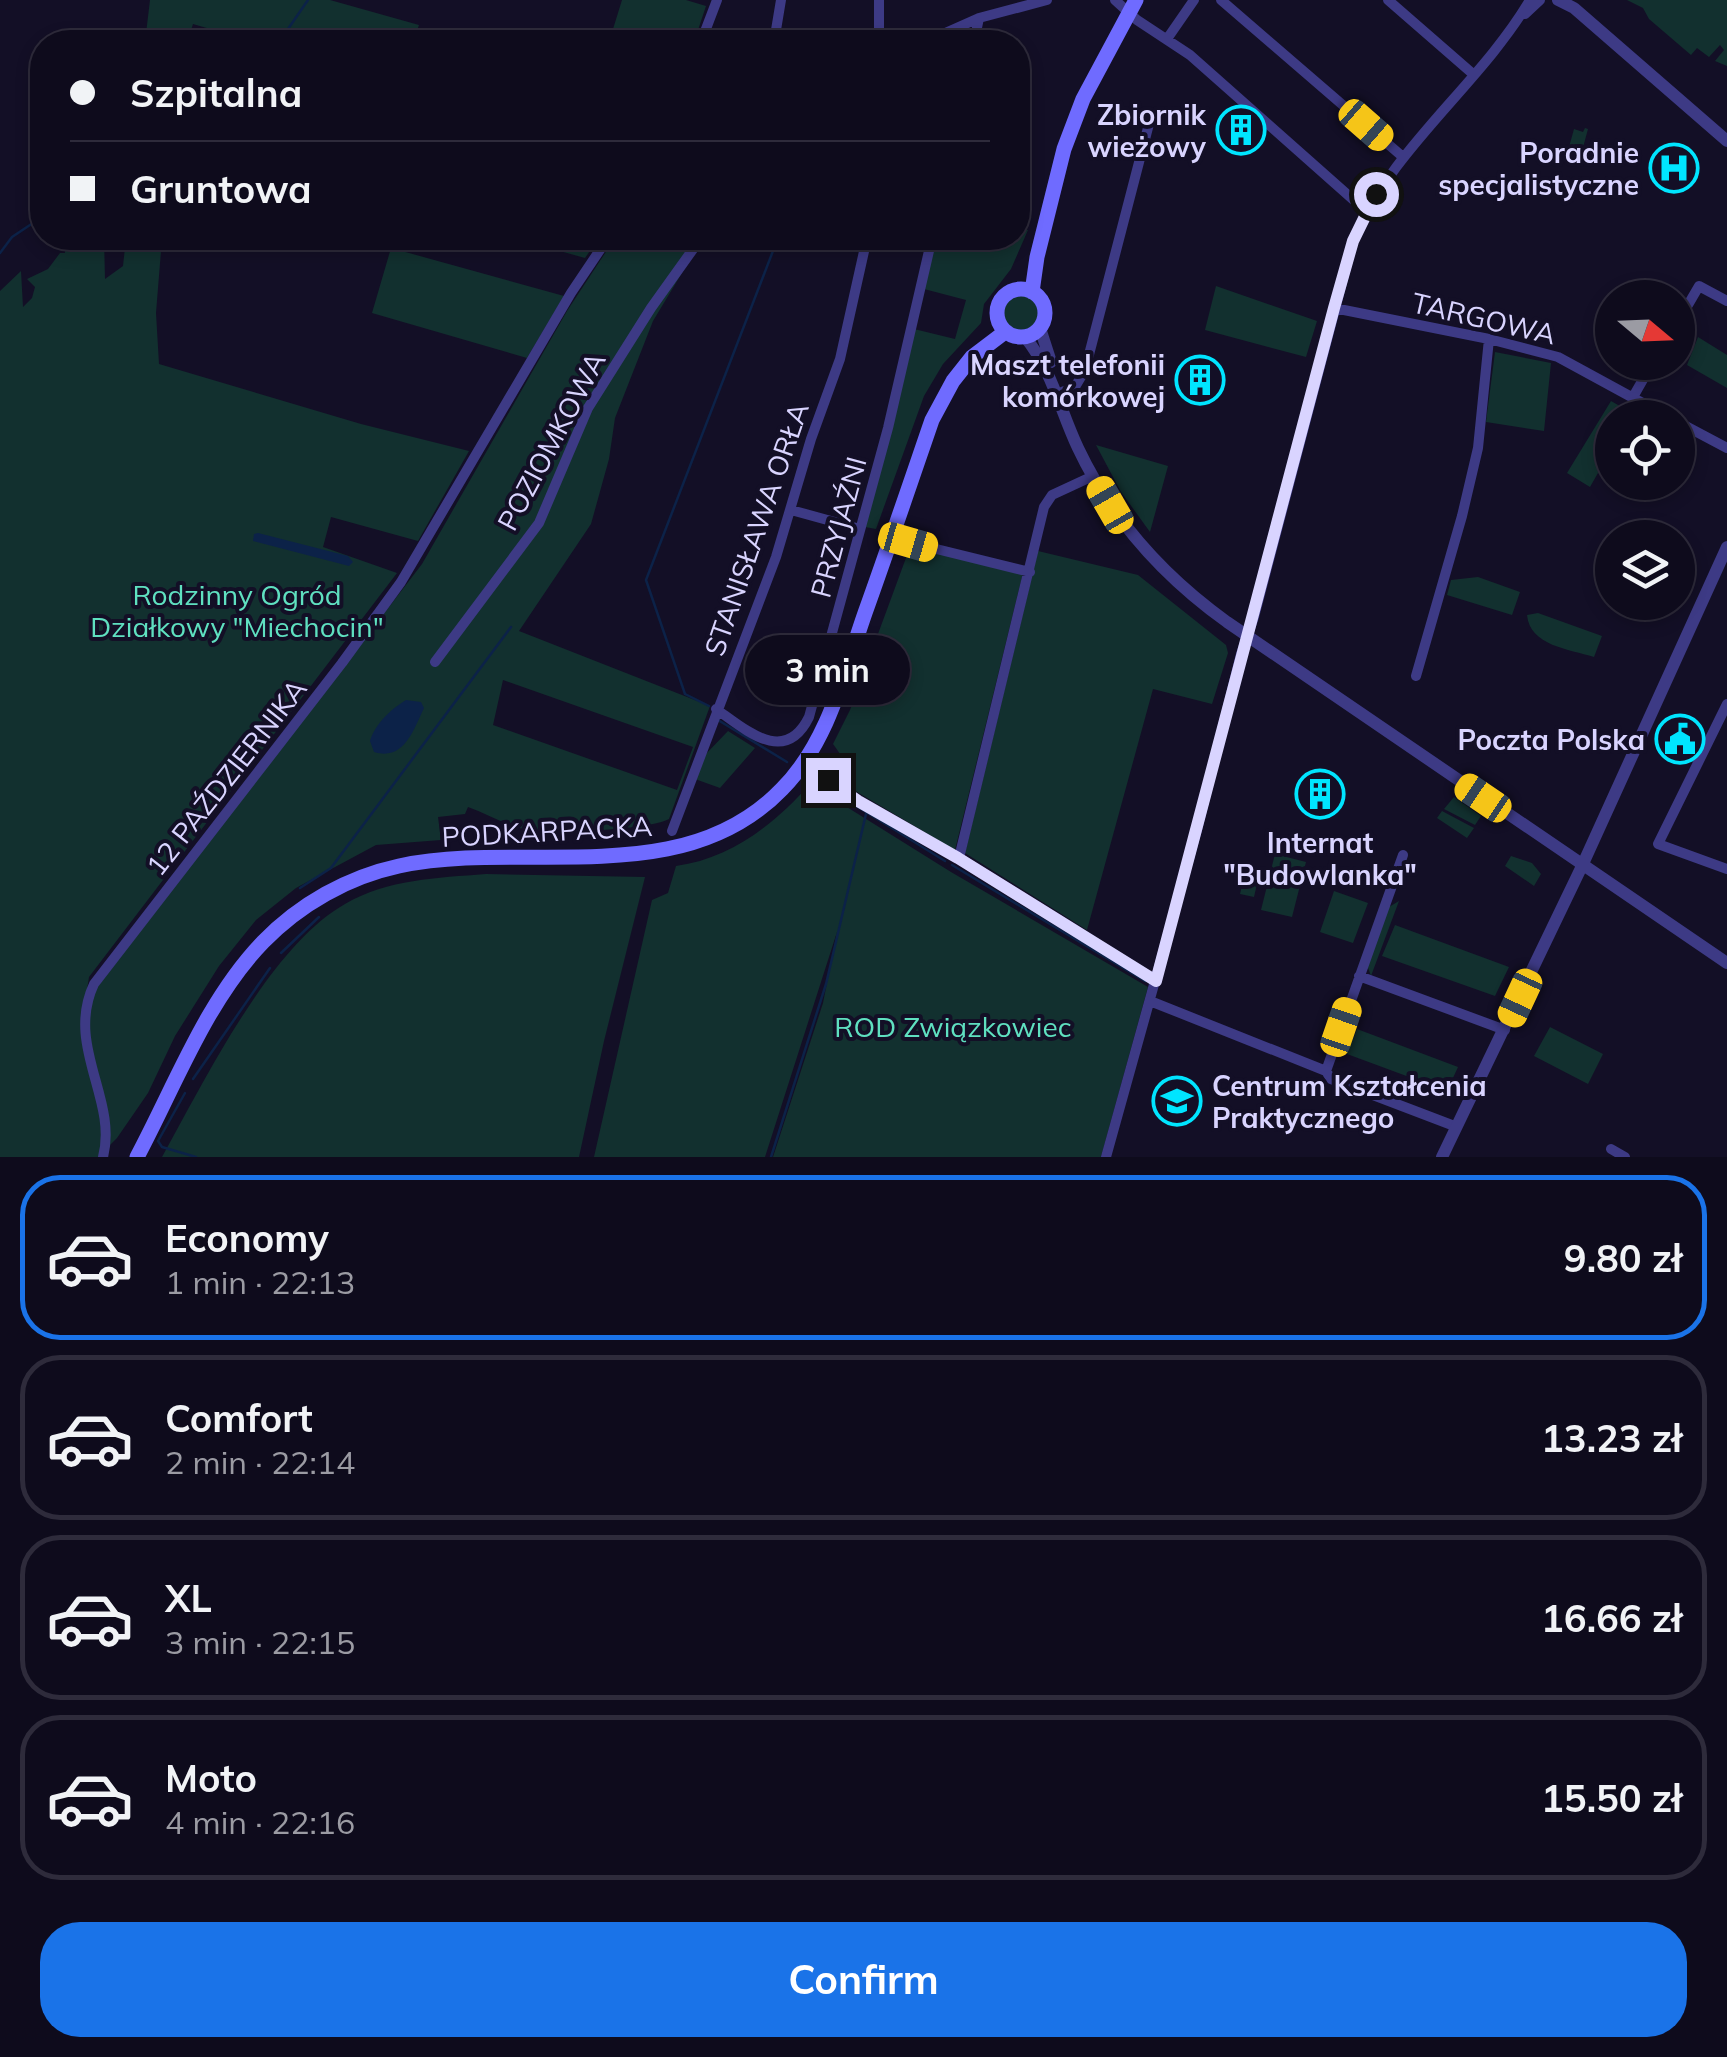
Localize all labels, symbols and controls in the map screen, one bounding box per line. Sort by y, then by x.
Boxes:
text: Szpitalna [130,69,302,117]
car [1334,94,1398,156]
place label: Zbiornik wieżowy [1087,97,1207,164]
building icon: Zbiornik wieżowy [1215,104,1267,156]
place label: Poradnie specjalistyczne [1438,135,1639,202]
hospital icon: Poradnie specjalistyczne [1648,142,1700,194]
text: Gruntowa [130,165,312,213]
route start [1354,172,1399,217]
north arrow [1595,280,1695,380]
map controls [1595,280,1695,620]
street label: TARGOWA [1409,284,1560,352]
street label: POZIOMKOWA [489,345,613,536]
place label: Maszt telefonii komórkowej [970,347,1165,414]
building icon: Maszt telefonii komórkowej [1174,354,1226,406]
street label: STANISŁAWA ORŁA [696,397,816,660]
button: locate [1595,400,1695,500]
street label: PRZYJAŹNI [802,453,874,601]
car [1082,472,1138,538]
car [875,519,941,565]
button: layers [1595,520,1695,620]
park label: Rodzinny Ogród Działkowy "Miechocin" [90,577,384,644]
callout: 3 min [746,635,910,705]
text: 3 min [785,650,870,690]
street label: 12 PAŹDZIERNIKA [138,671,314,882]
public building icon: Poczta Polska [1654,713,1706,765]
place label: Poczta Polska [1457,722,1645,757]
route end [806,758,851,803]
building icon: Internat "Budowlanka" [1294,768,1346,820]
car [1450,769,1516,827]
street label: PODKARPACKA [441,808,654,854]
place label: Internat "Budowlanka" [1223,825,1417,892]
car [1494,964,1546,1032]
car [1317,994,1365,1060]
park label: ROD Związkowiec [834,1009,1072,1044]
place label: Centrum Kształcenia Praktycznego [1212,1068,1487,1135]
school or university icon: Centrum Kształcenia Praktycznego [1151,1075,1203,1127]
icon: car [45,1213,135,1303]
text: Economy [165,1214,329,1262]
text: 9.80 zł [1564,1234,1682,1282]
text: 1 min · 22:13 [165,1262,355,1302]
icon: car [45,1393,135,1483]
text: Comfort [165,1394,313,1442]
text: 13.23 zł [1541,1414,1682,1462]
text: 2 min · 22:14 [165,1442,355,1482]
icon: car [45,1573,135,1663]
text: XL [165,1574,212,1622]
text: 16.66 zł [1541,1594,1682,1642]
text: 3 min · 22:15 [165,1622,355,1662]
icon: car [45,1753,135,1843]
text: Moto [165,1754,257,1802]
text: 15.50 zł [1541,1774,1682,1822]
text: 4 min · 22:16 [165,1802,355,1842]
button: Confirm [40,1922,1687,2037]

